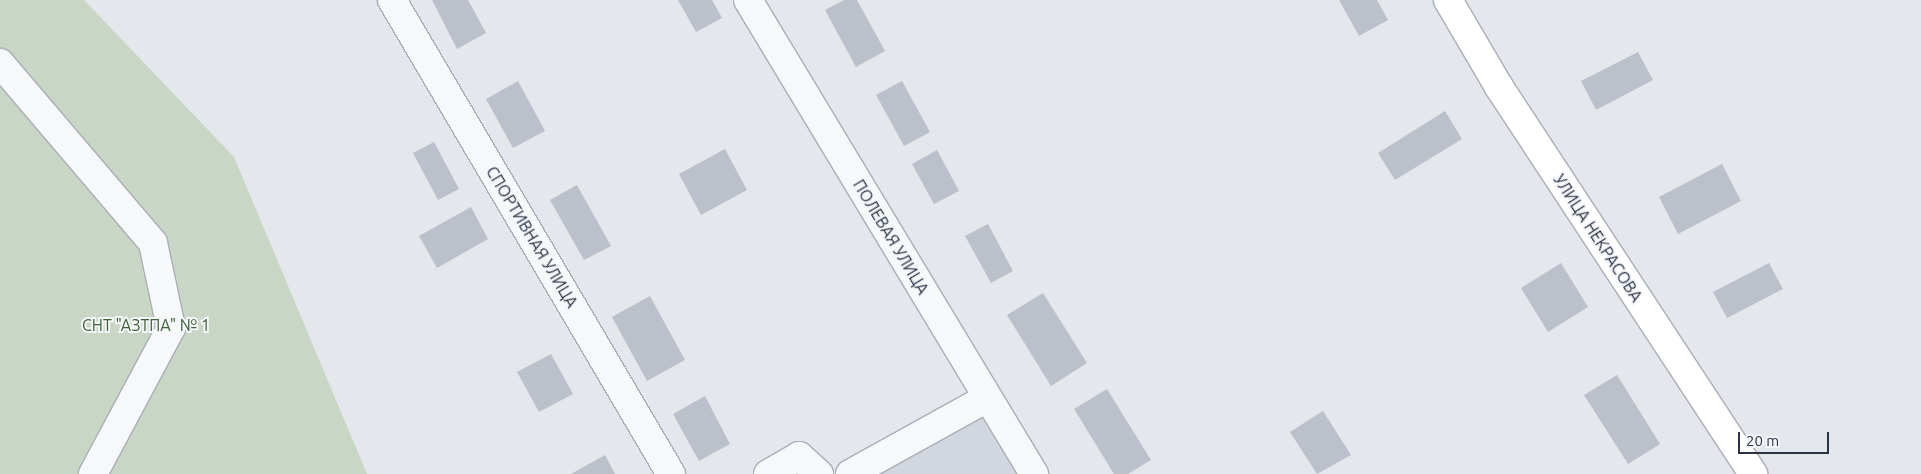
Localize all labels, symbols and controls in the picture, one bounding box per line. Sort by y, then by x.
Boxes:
street label: СПОРТИВНАЯ УЛИЦА [482,163,582,311]
street label: УЛИЦА НЕКРАСОВА [1550,171,1646,305]
street label: ПОЛЕВАЯ УЛИЦА [849,176,933,298]
park label: СНТ "АЗТПА" № 1 [82,315,210,335]
scale bar [1741,422,1832,454]
text: 20 m [1746,432,1779,449]

